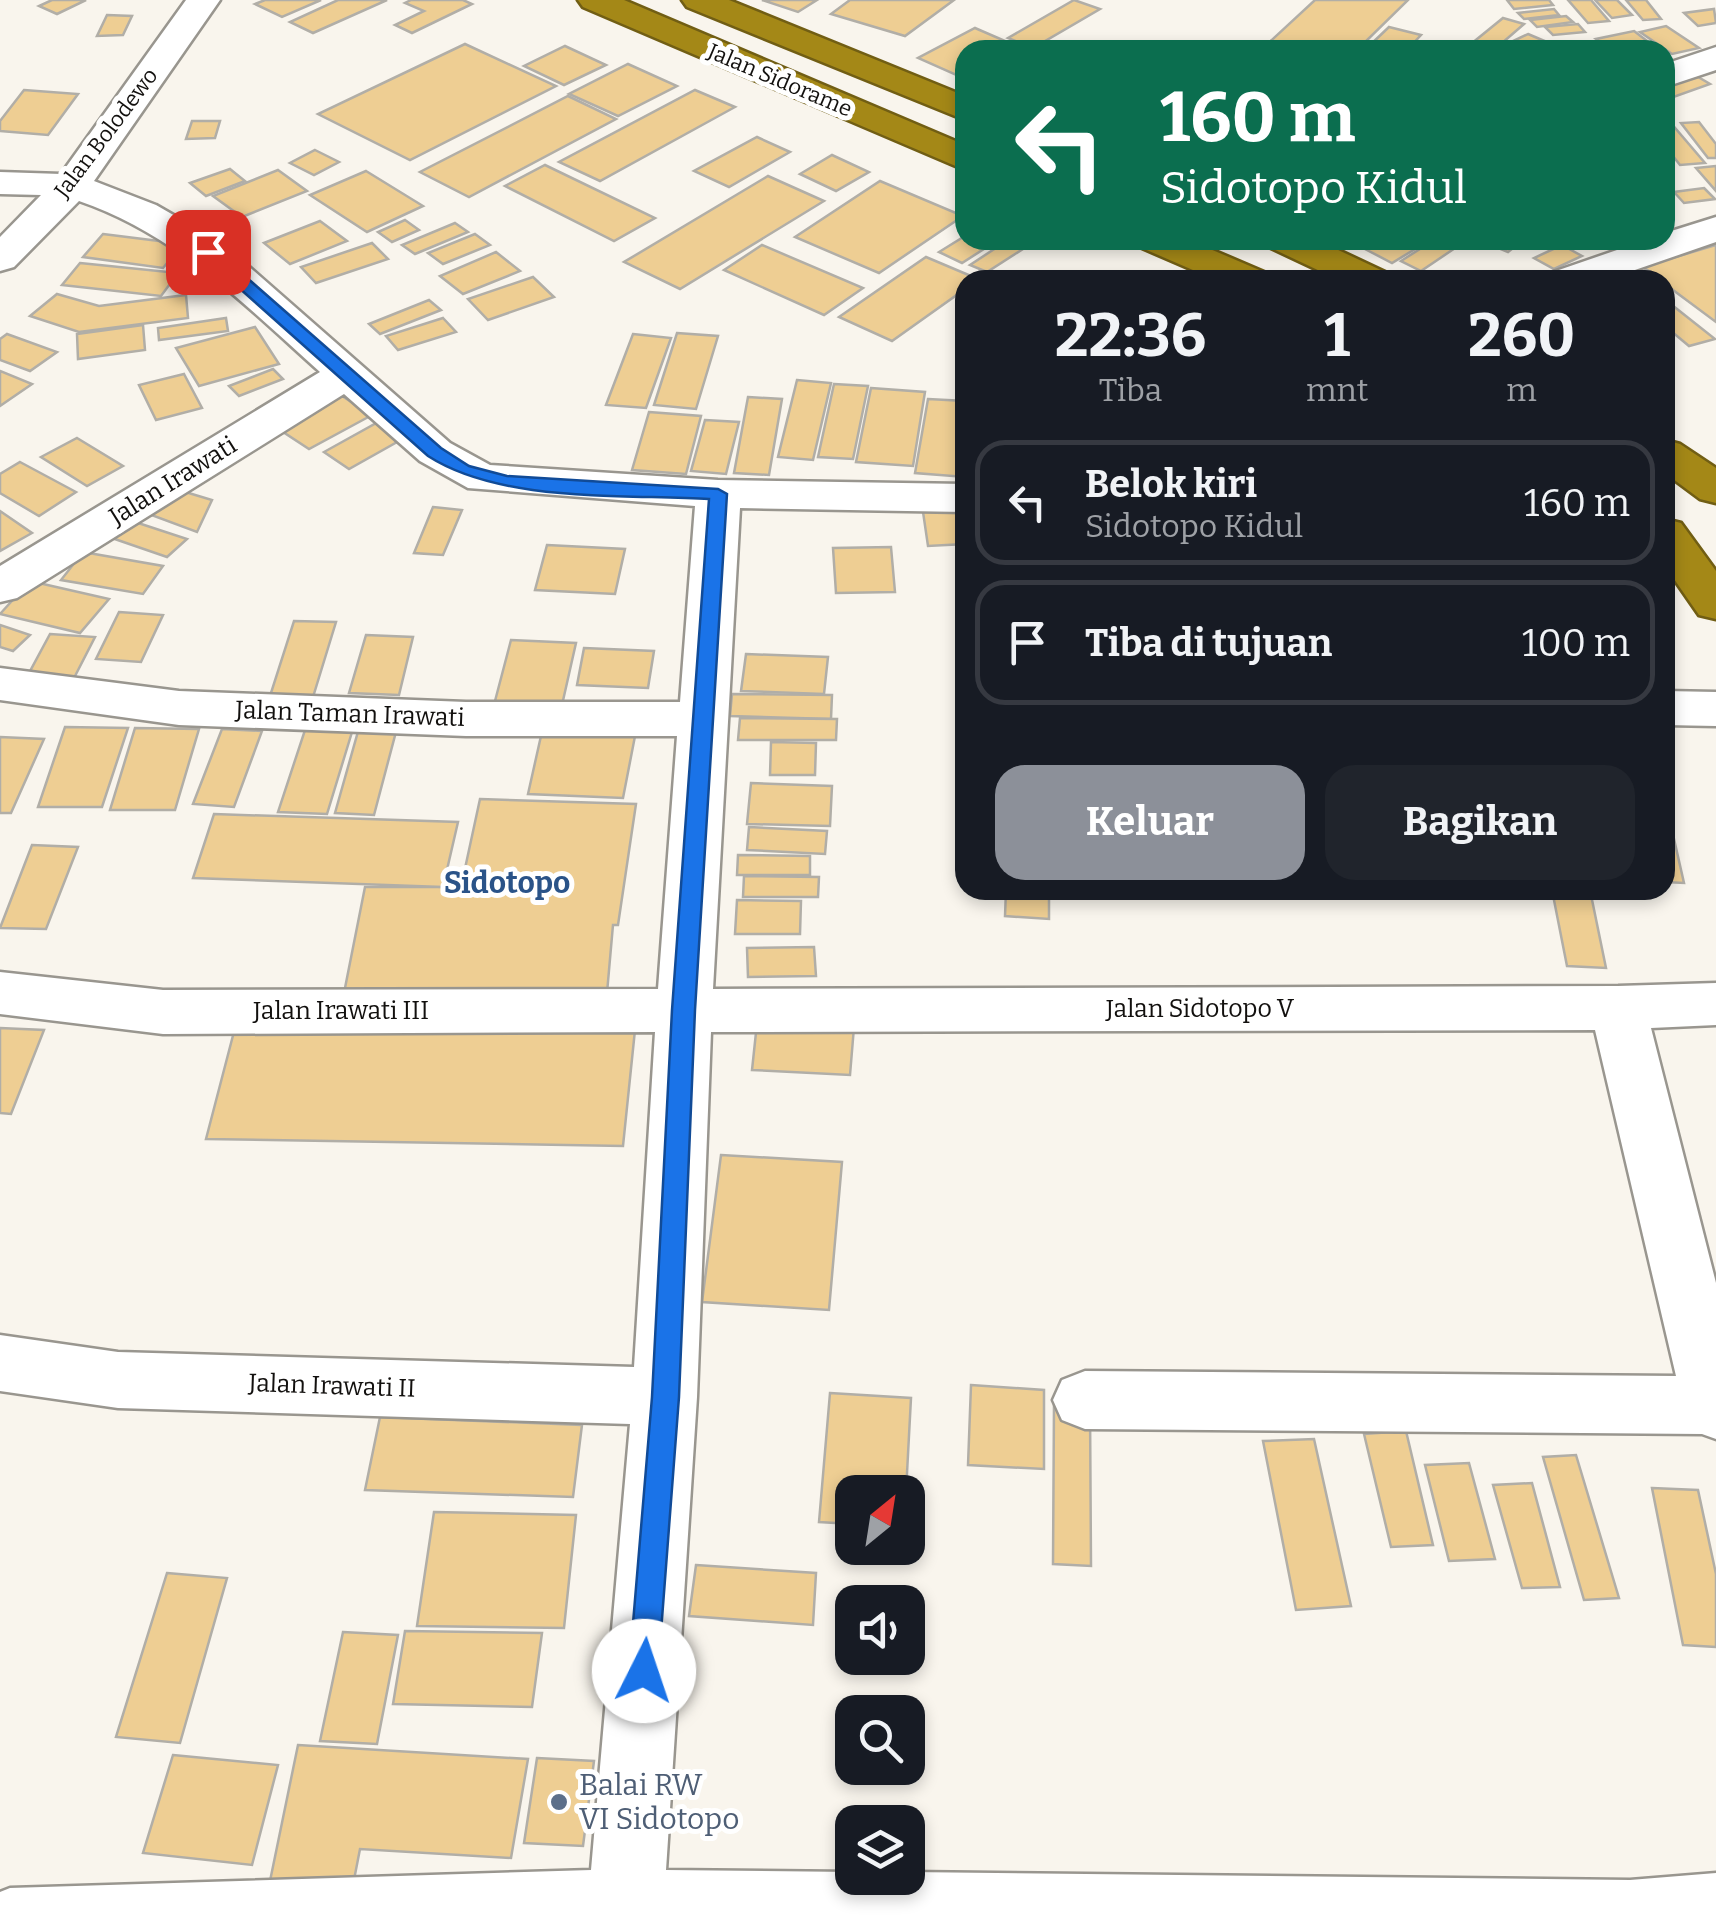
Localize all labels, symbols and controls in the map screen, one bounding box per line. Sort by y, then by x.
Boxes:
street label: Jalan Sidorame [703,37,856,123]
street label: Jalan Bolodewo [48,63,164,204]
text: 160 m [1160,76,1355,160]
icon: left [995,80,1125,210]
text: Sidotopo Kidul [1160,161,1467,215]
pin [166,210,251,295]
icon: arrive [181,225,236,280]
text: 22:36 [1055,300,1206,372]
text: 1 [1324,300,1350,372]
text: 260 [1468,300,1575,372]
text: Tiba [1099,371,1162,409]
text: mnt [1306,371,1368,409]
text: m [1506,371,1537,409]
street label: Jalan Irawati [103,430,242,533]
text: Belok kiri [1085,461,1257,507]
icon: left [1000,475,1055,530]
text: 160 m [1524,480,1630,526]
text: Sidotopo Kidul [1085,507,1303,545]
icon: arrive [1000,615,1055,670]
text: Tiba di tujuan [1085,620,1332,666]
text: 100 m [1522,620,1630,666]
street label: Jalan Taman Irawati [234,695,465,733]
button: Keluar [995,765,1305,880]
button: Bagikan [1325,765,1635,880]
district label: Sidotopo [444,865,570,901]
street label: Jalan Sidotopo V [1105,994,1295,1024]
street label: Jalan Irawati III [252,996,429,1026]
street label: Jalan Irawati II [247,1368,416,1404]
north arrow [835,1475,925,1565]
map controls [835,1475,925,1895]
button: sound [835,1585,925,1675]
position arrow [592,1619,696,1723]
button: search [835,1695,925,1785]
place label: Balai RW VI Sidotopo [579,1767,739,1837]
marker: Balai RW VI Sidotopo [548,1791,570,1813]
button: layers [835,1805,925,1895]

